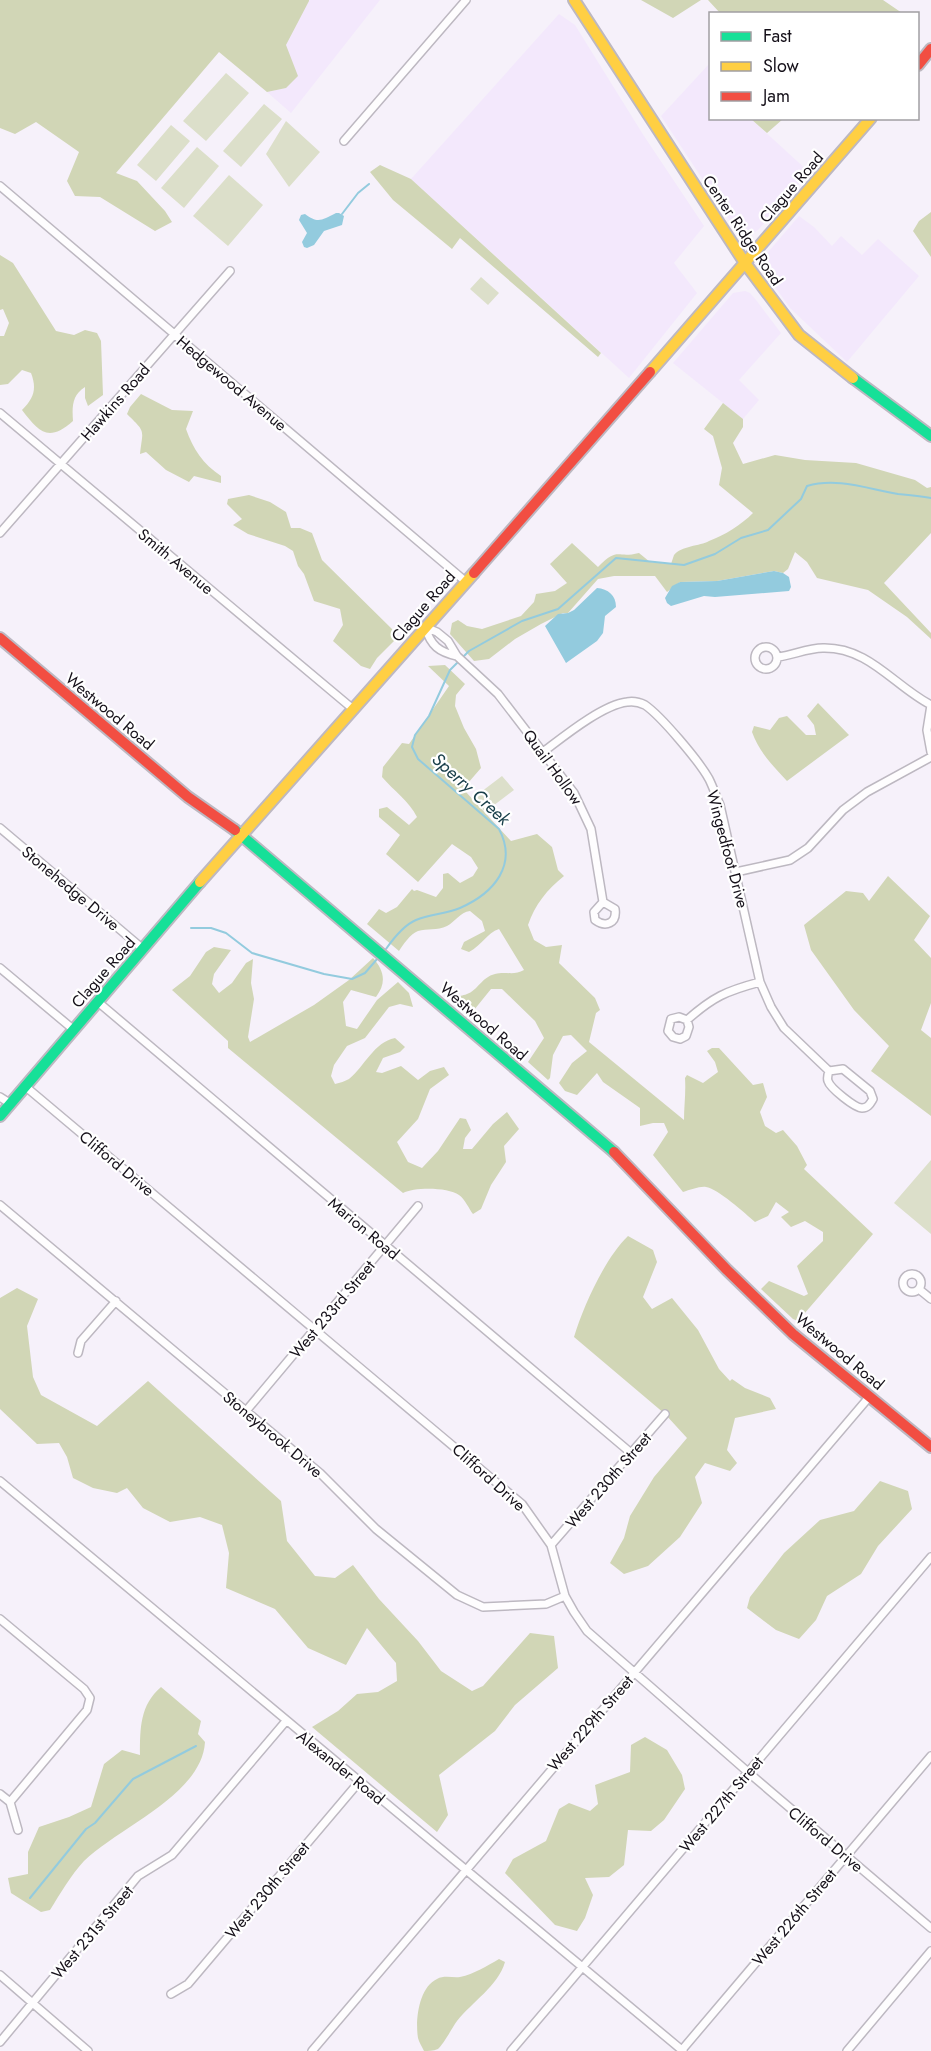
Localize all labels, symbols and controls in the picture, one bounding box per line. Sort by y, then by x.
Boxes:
legend [709,12,919,120]
text: Fast [763,23,792,49]
text: Slow [763,53,800,79]
text: Jam [761,83,790,109]
street label: Clague Road [754,147,829,228]
street label: Center Ridge Road [697,170,788,290]
street label: Hedgewood Avenue [172,330,292,436]
street label: Hawkins Road [75,359,155,446]
street label: Smith Avenue [133,523,218,600]
street label: Clague Road [386,566,461,647]
street label: Westwood Road [60,667,159,755]
street label: Quail Hollow [517,725,588,810]
water label: Sperry Creek [426,747,517,832]
street label: Wingedfoot Drive [701,788,754,911]
street label: Stonehedge Drive [17,841,125,936]
street label: Clague Road [66,932,141,1013]
street label: Westwood Road [435,977,533,1066]
street label: Clifford Drive [74,1125,159,1202]
street label: Marion Road [323,1192,404,1265]
street label: West 233rd Street [284,1255,381,1363]
street label: Westwood Road [790,1307,889,1395]
street label: Stoneybrook Drive [218,1386,328,1483]
street label: West 230th Street [560,1427,657,1533]
street label: Clifford Drive [447,1438,530,1517]
street label: West 229th Street [542,1670,639,1776]
street label: Alexander Road [292,1725,390,1810]
street label: West 227th Street [674,1751,769,1858]
street label: Clifford Drive [783,1801,868,1878]
street label: West 230th Street [220,1837,315,1944]
street label: West 226th Street [747,1864,842,1971]
street label: West 231st Street [46,1880,139,1984]

